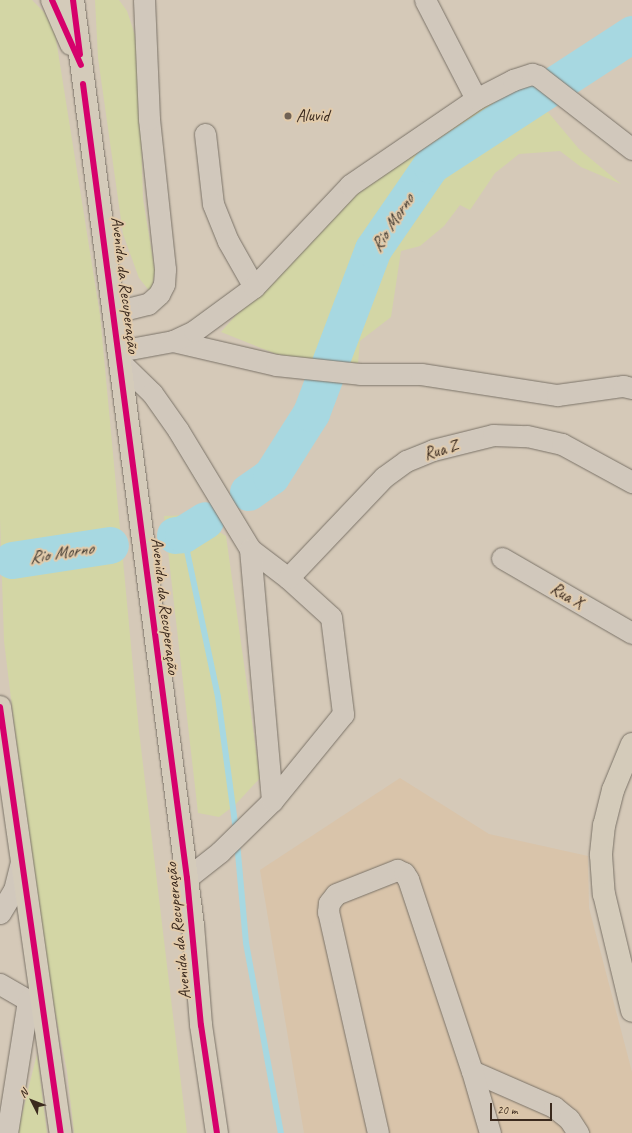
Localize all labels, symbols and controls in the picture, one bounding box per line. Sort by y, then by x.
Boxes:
place label: Aluvid [296,106,329,126]
marker: Aluvid [283,111,293,121]
water label: Rio Morno [366,190,418,256]
street label: Avenida da Recuperação [106,215,144,355]
street label: Rua Z [421,435,461,465]
street label: Avenida da Recuperação [146,536,184,676]
water label: Rio Morno [28,537,94,569]
street label: Rua X [547,578,587,614]
street label: Avenida da Recuperação [161,861,195,1001]
north arrow [12,1081,52,1121]
text: N [16,1086,31,1100]
scale bar [492,1095,554,1121]
text: 20 m [497,1102,517,1118]

